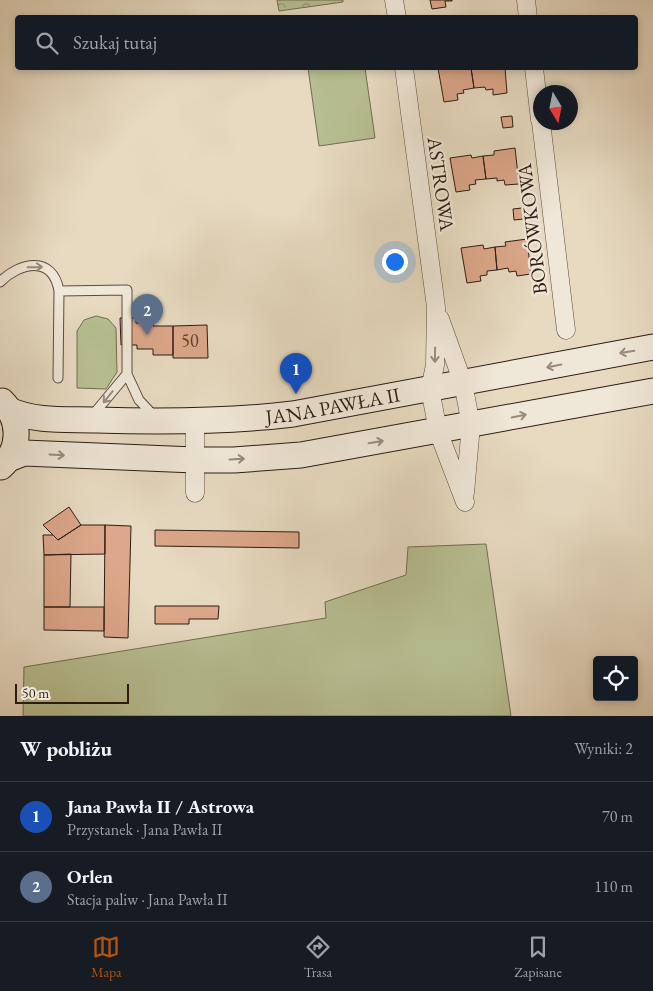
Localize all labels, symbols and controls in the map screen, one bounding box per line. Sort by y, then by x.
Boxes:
search box [15,15,638,70]
icon: search [33,29,61,57]
text: Szukaj tutaj [73,30,157,55]
north arrow [533,85,578,130]
street label: ASTROWA [421,134,461,233]
street label: BORÓWKOWA [511,162,553,296]
your location [382,249,408,275]
one-way arrow [26,262,42,272]
pin: 2 [131,294,163,335]
house number: 50 [181,329,199,352]
one-way arrow [431,347,440,363]
one-way arrow [620,348,636,357]
pin: 1 [280,353,312,394]
one-way arrow [546,361,562,371]
street label: JANA PAWŁA II [262,381,402,430]
one-way arrow [103,390,114,403]
one-way arrow [510,410,526,420]
one-way arrow [367,437,383,447]
one-way arrow [49,450,65,459]
one-way arrow [229,455,245,464]
map controls [593,656,638,701]
button: locate [593,656,638,701]
scale bar [15,681,129,704]
text: 50 m [22,684,49,702]
text: W pobliżu [20,735,112,762]
text: Wyniki: 2 [574,738,633,759]
text: Jana Pawła II / Astrowa [67,794,254,819]
text: 1 [32,806,40,827]
text: 70 m [602,806,633,827]
text: Przystanek · Jana Pawła II [67,819,222,840]
text: Orlen [67,864,113,889]
text: 2 [32,876,40,897]
text: 110 m [594,876,633,897]
text: Stacja paliw · Jana Pawła II [67,889,228,910]
tab: Mapa [91,933,122,981]
tab: Trasa [304,933,332,981]
tab: Zapisane [514,933,562,981]

